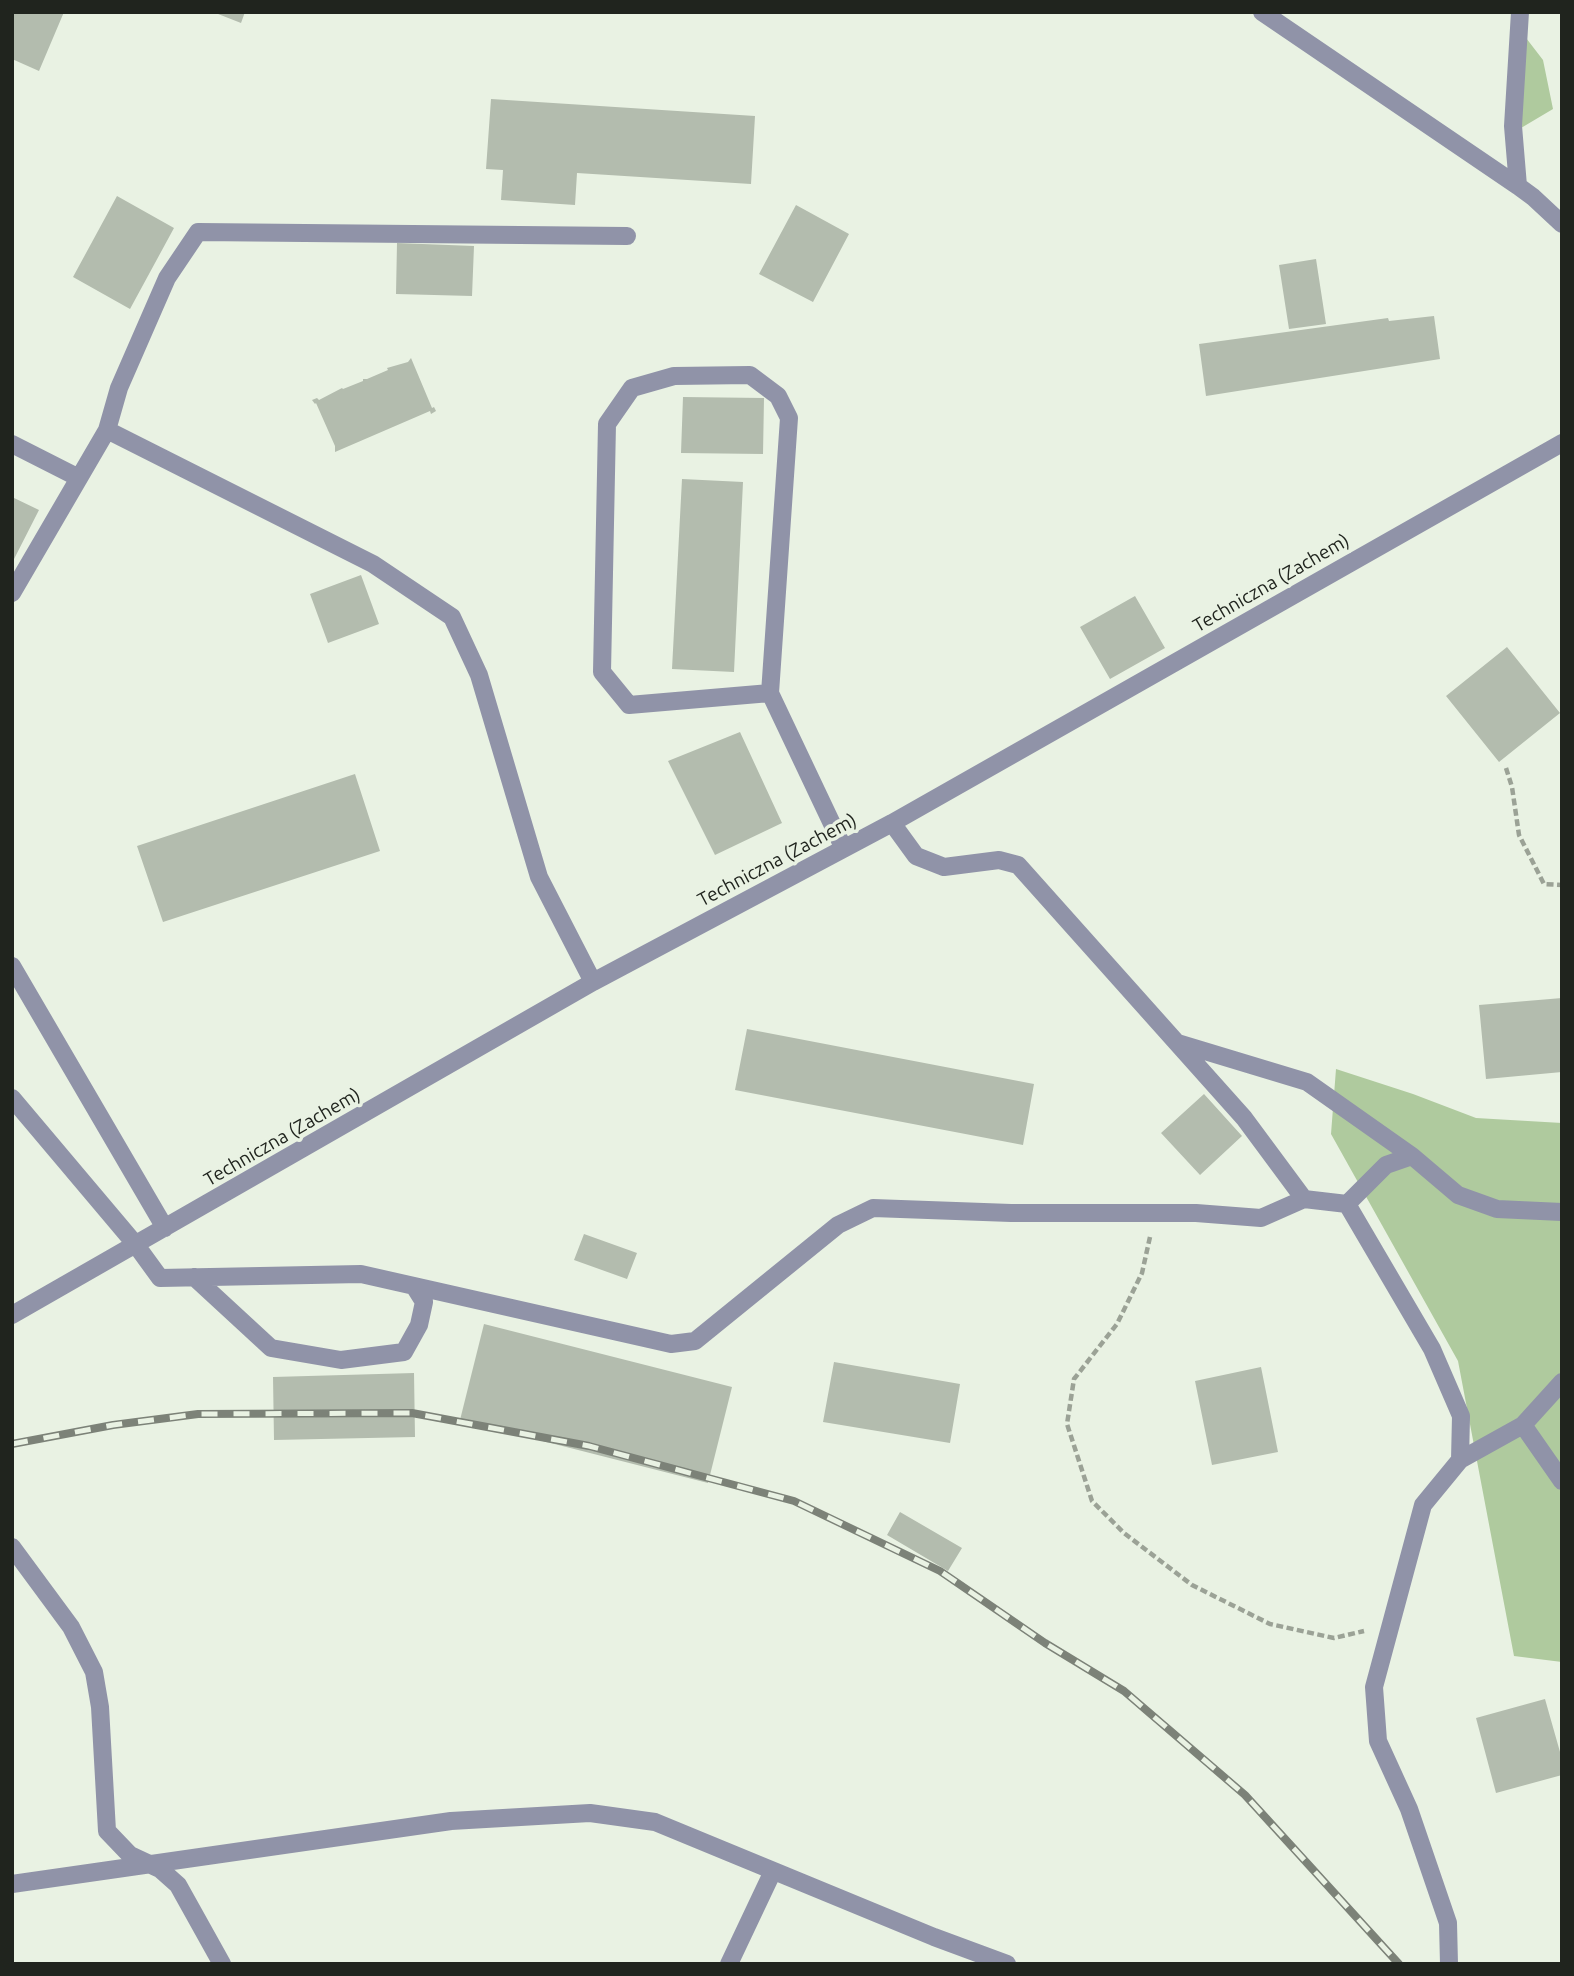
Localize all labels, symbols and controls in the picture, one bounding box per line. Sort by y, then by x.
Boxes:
street label: Techniczna (Zachem) [1189,529,1353,637]
street label: Techniczna (Zachem) [694,808,860,912]
street label: Techniczna (Zachem) [200,1083,364,1191]

